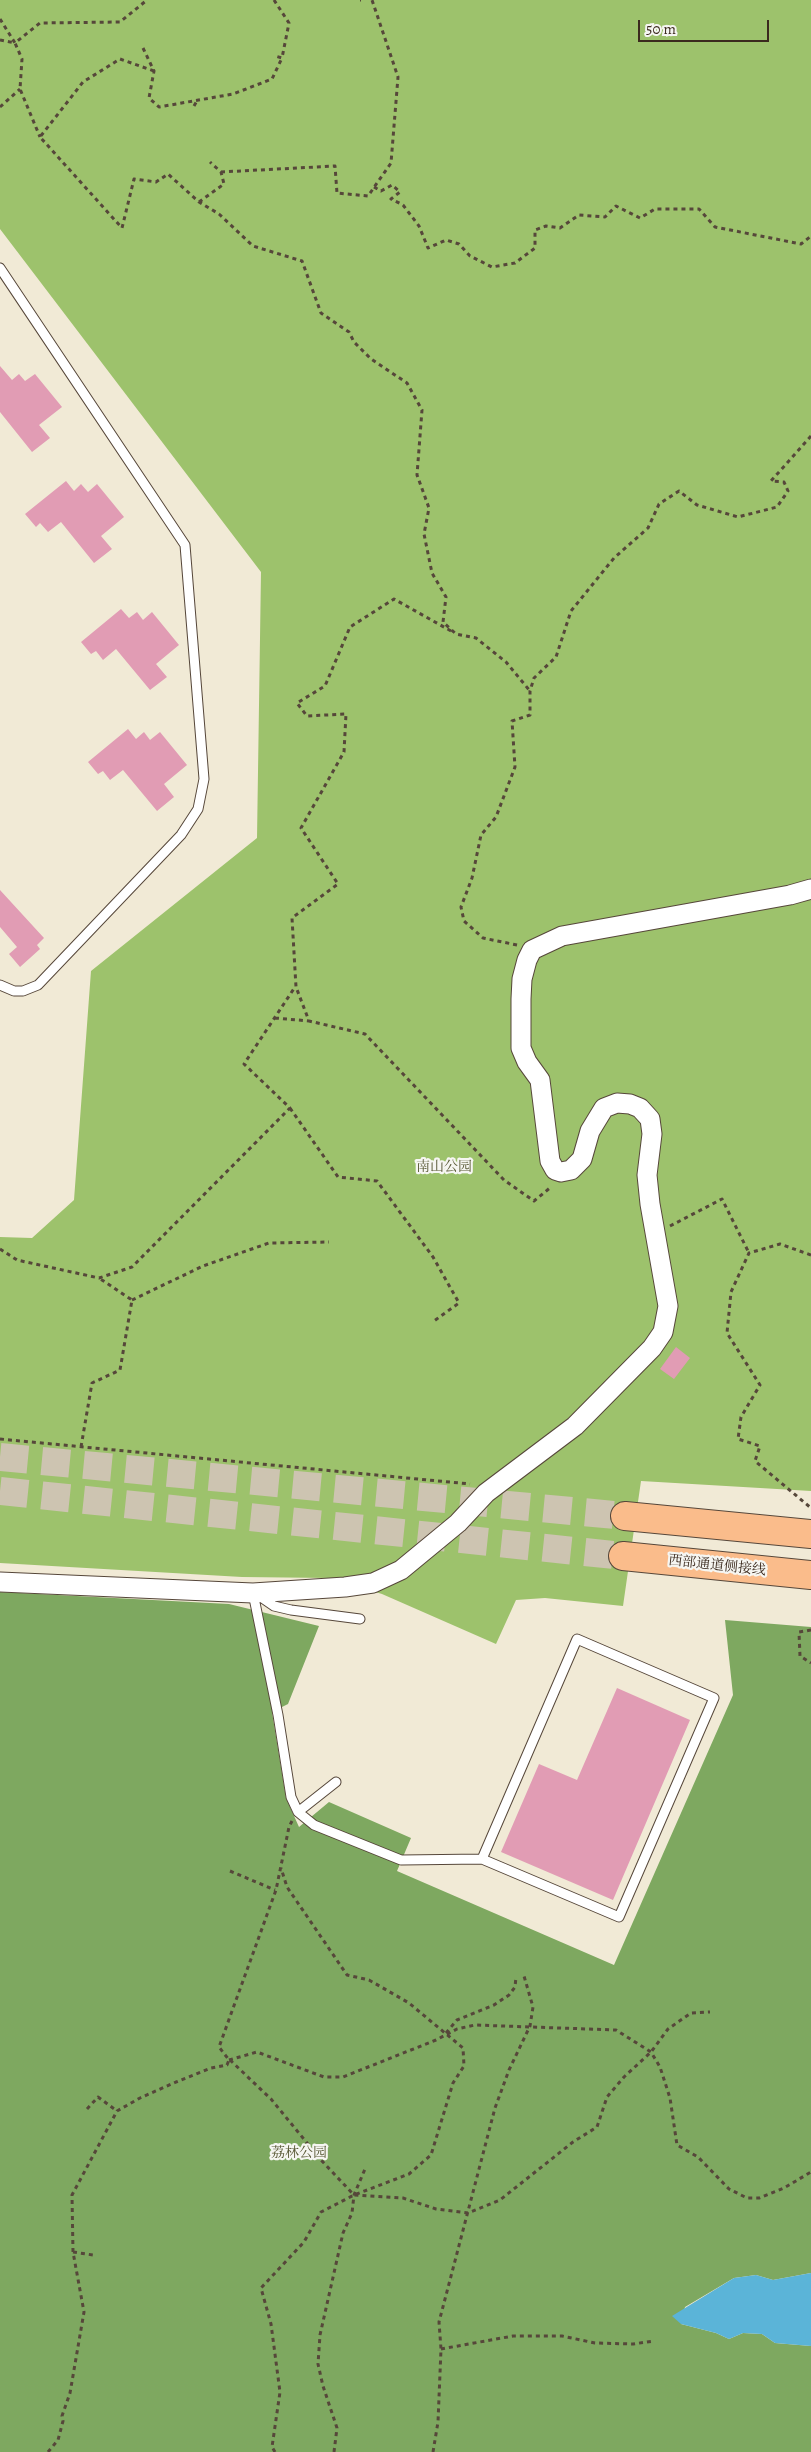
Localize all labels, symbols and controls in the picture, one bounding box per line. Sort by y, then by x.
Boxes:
scale bar [641,10,772,42]
text: 50 m [646,19,676,39]
park label: 南山公园 [416,1160,472,1176]
street label: 西部通道侧接线 [667,1553,767,1579]
park label: 荔林公园 [271,2146,327,2162]

